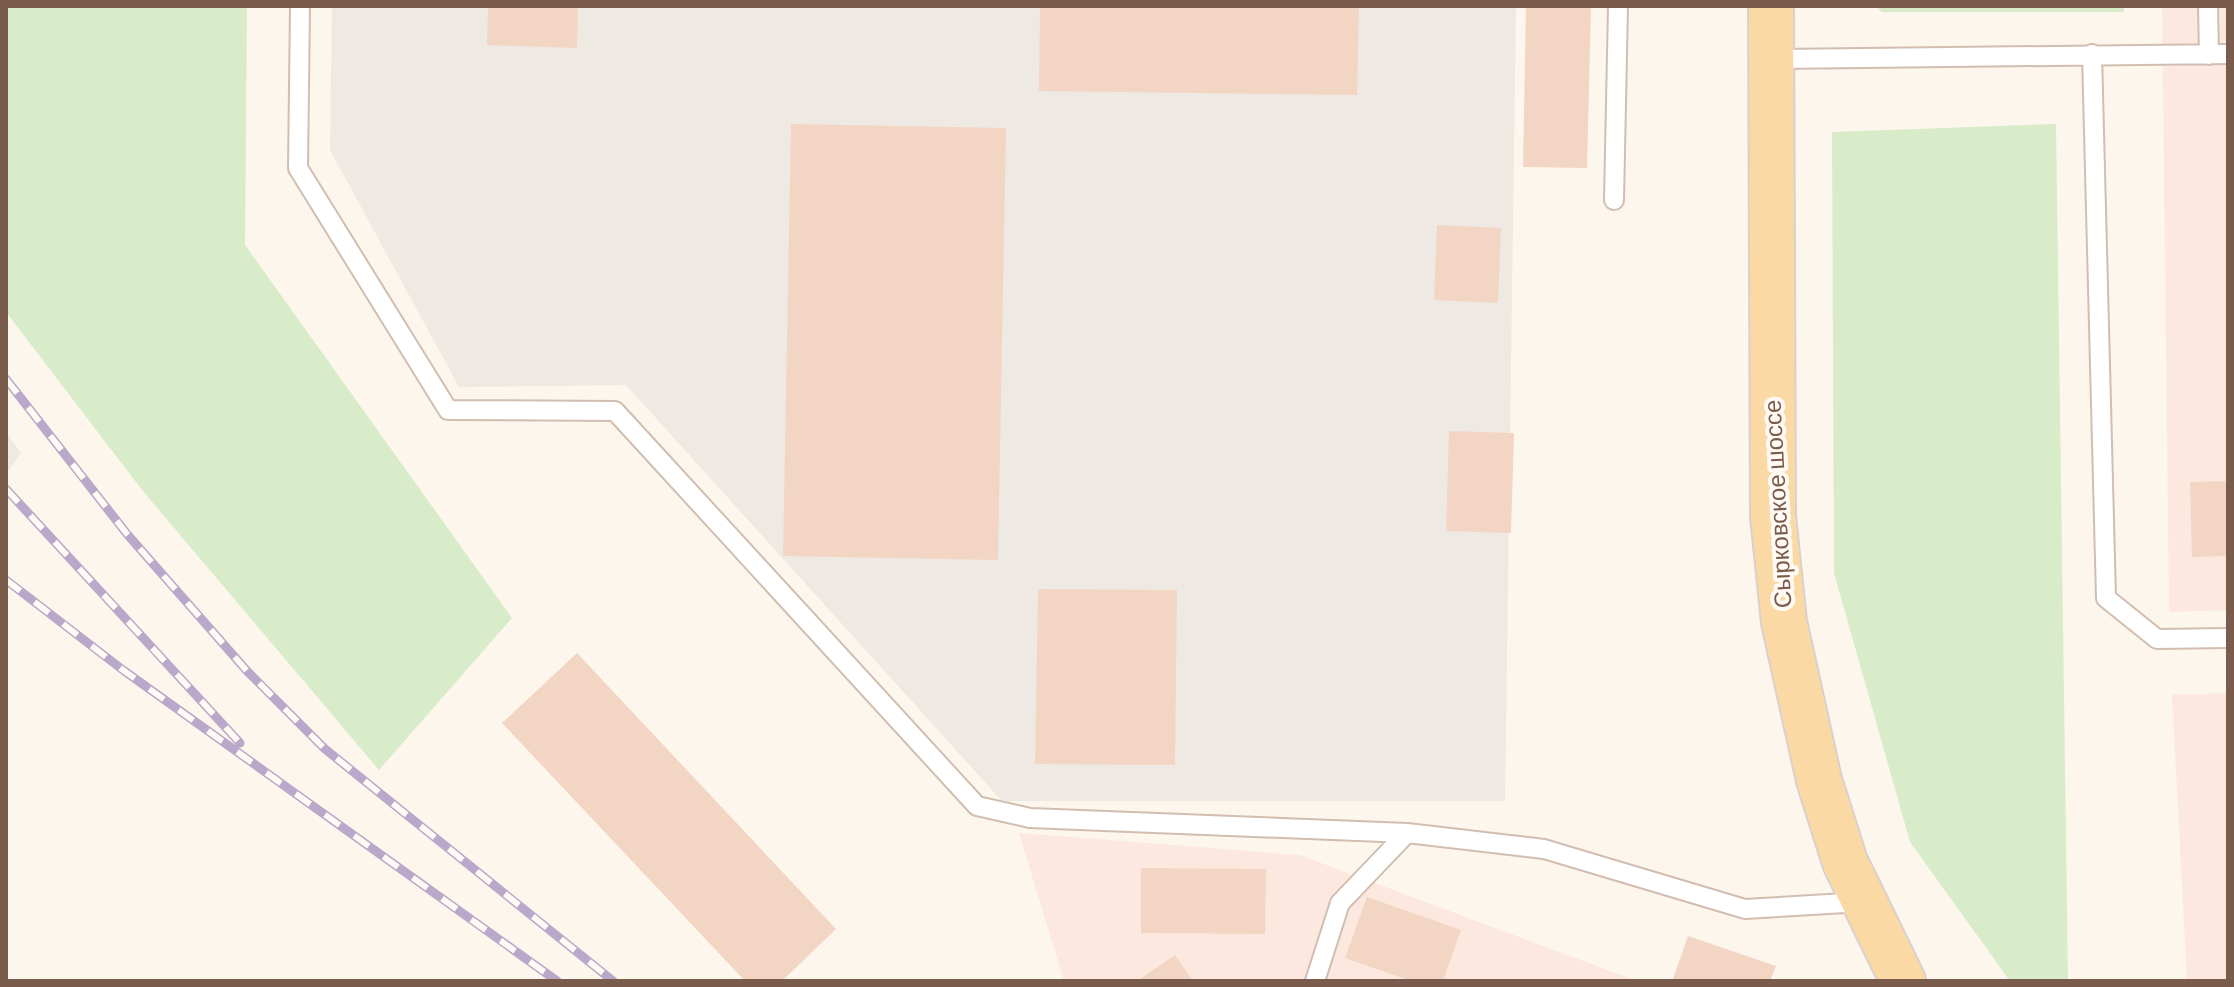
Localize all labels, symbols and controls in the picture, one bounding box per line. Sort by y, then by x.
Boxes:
street label: Сырковское шоссе [1757,399,1796,609]

